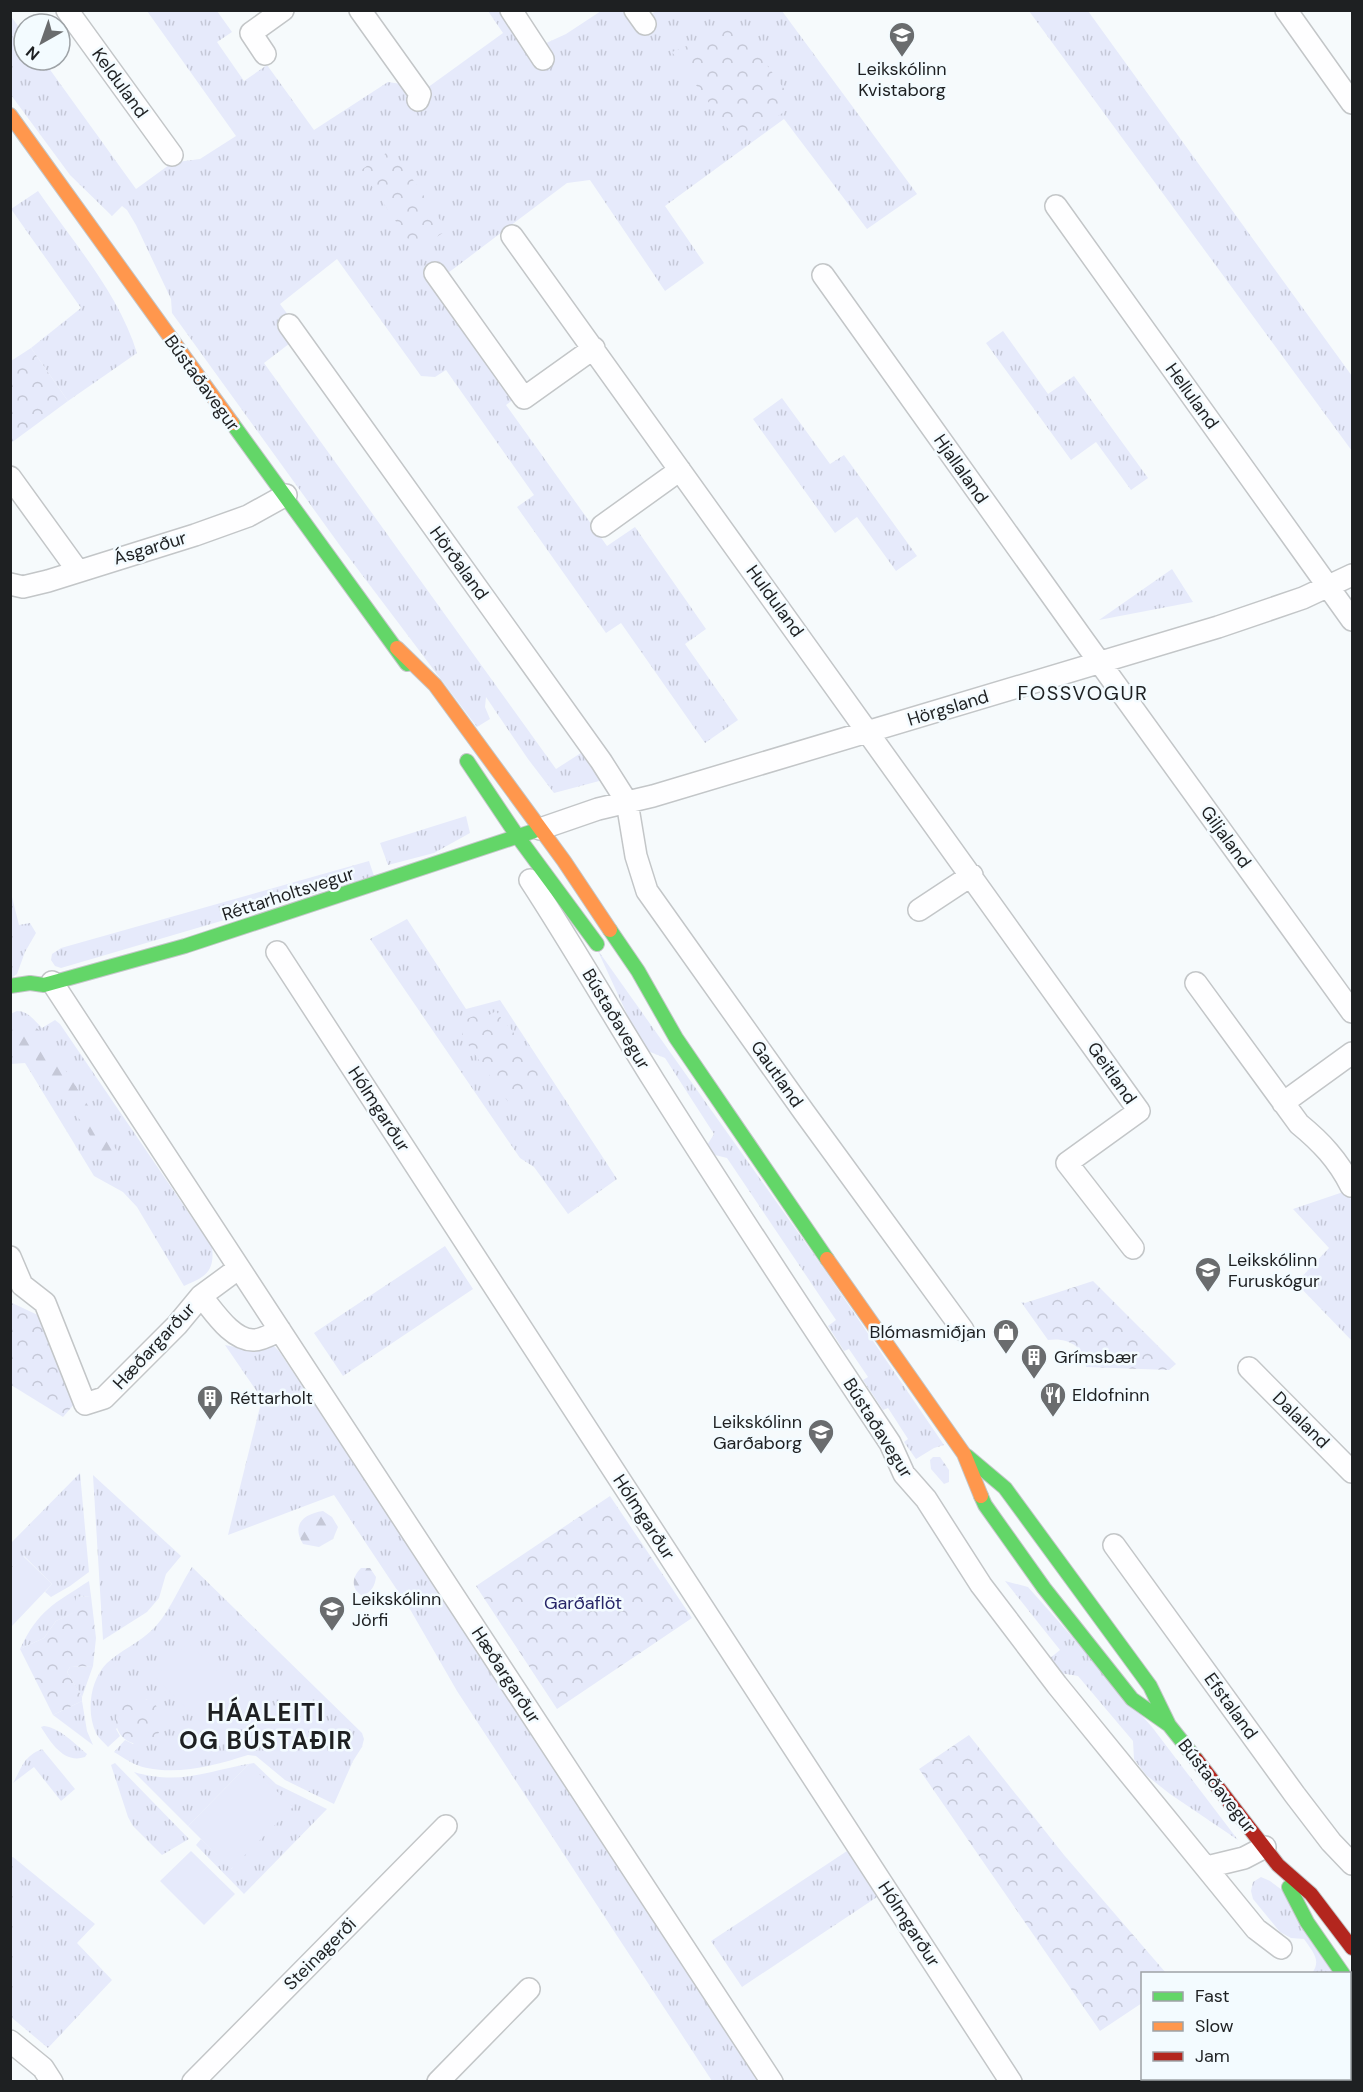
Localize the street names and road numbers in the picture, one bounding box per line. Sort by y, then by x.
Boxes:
street label: Kelduland [86,43,154,123]
street label: Bústaðavegur [159,330,245,436]
street label: Helluland [1160,358,1224,434]
street label: Hjallaland [928,429,994,509]
street label: Hörðaland [424,521,494,605]
street label: Ásgarður [111,525,190,570]
street label: Hulduland [741,560,809,642]
street label: Hörgsland [904,684,992,732]
street label: Giljaland [1195,801,1257,873]
street label: Réttarholtsvegur [219,861,357,927]
street label: Bústaðavegur [576,964,656,1074]
street label: Gautland [745,1036,809,1112]
street label: Geitland [1082,1037,1142,1109]
street label: Hólmgarður [342,1062,416,1157]
street label: Hæðargarður [108,1297,201,1395]
street label: Bústaðavegur [838,1374,918,1483]
street label: Dalaland [1267,1386,1335,1454]
street label: Hólmgarður [607,1470,681,1565]
street label: Hæðargarður [466,1622,546,1728]
street label: Efstaland [1199,1668,1263,1744]
street label: Bústaðavegur [1173,1734,1262,1838]
street label: Hólmgarður [872,1877,946,1972]
street label: Steinagerði [278,1912,362,1996]

